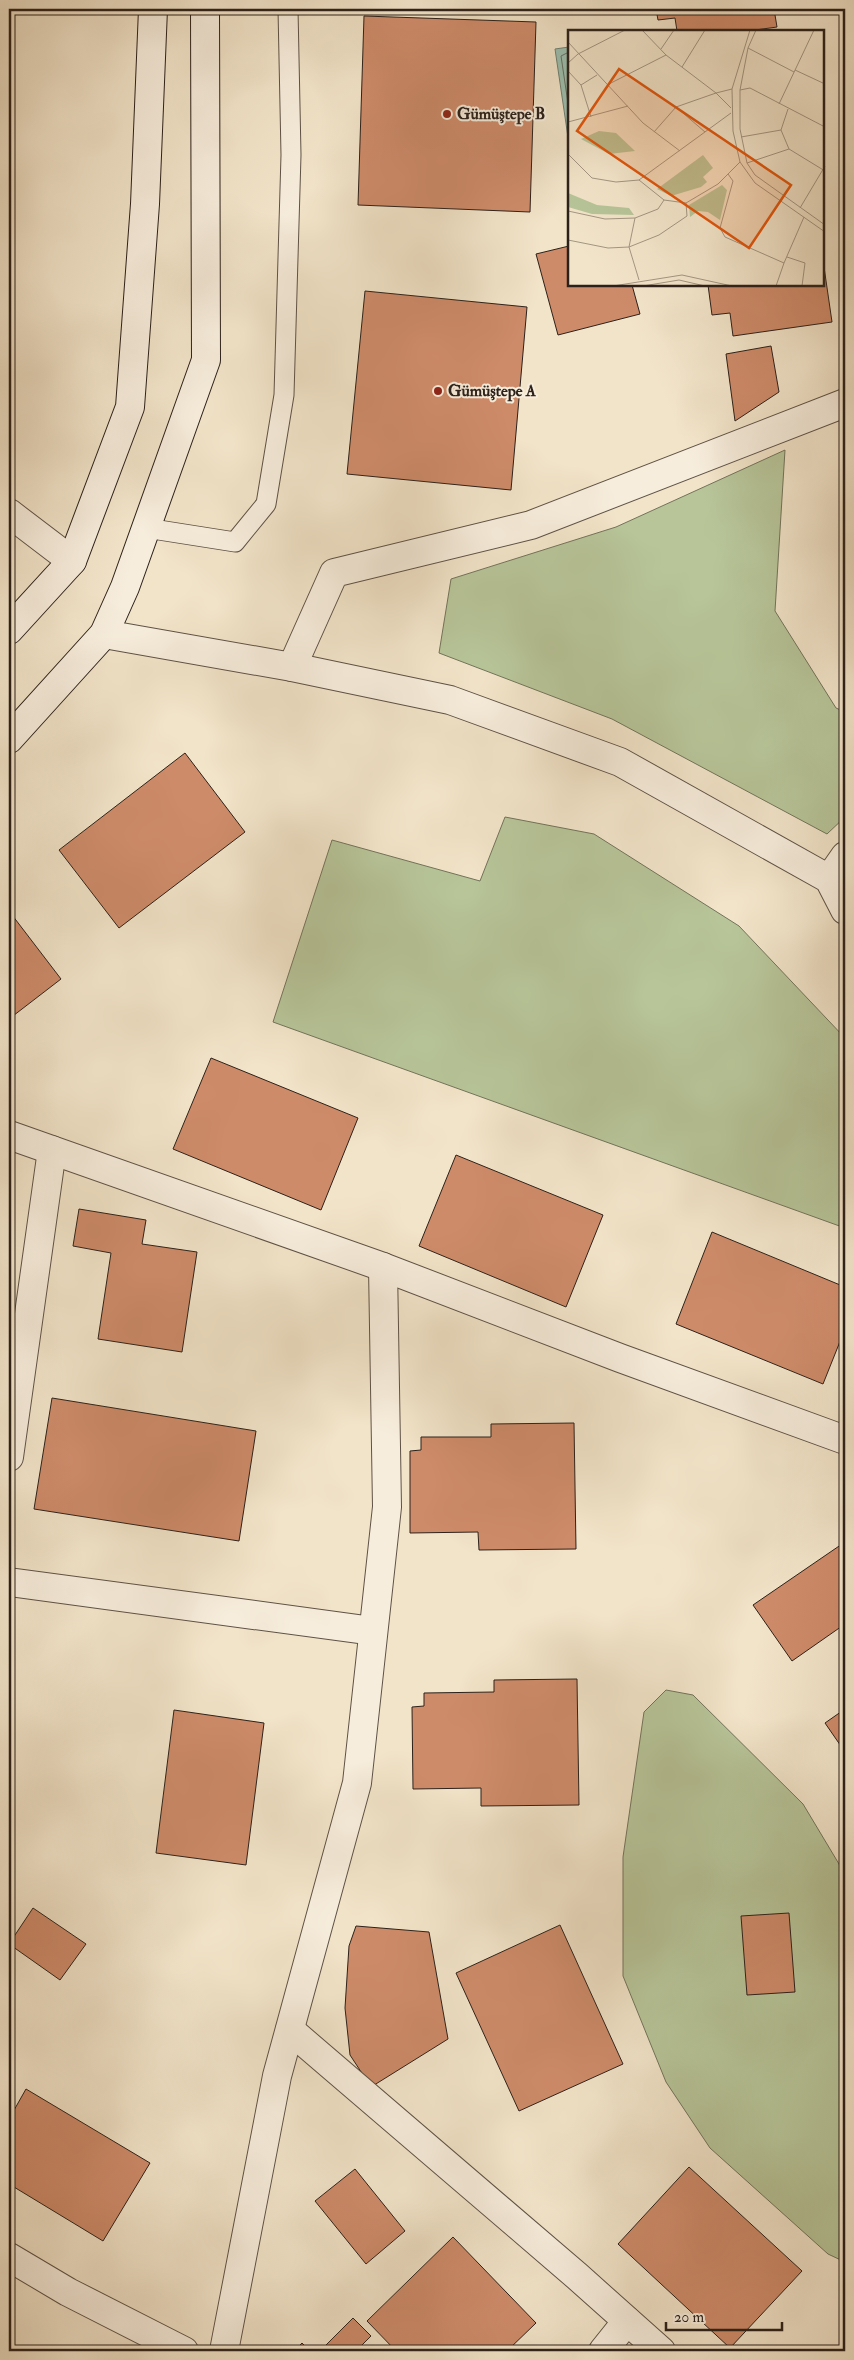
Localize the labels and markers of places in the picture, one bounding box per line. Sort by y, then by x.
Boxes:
place label: Gümüştepe B [457,104,545,125]
marker: Gümüştepe B [441,108,453,120]
place label: Gümüştepe A [448,381,537,402]
marker: Gümüştepe A [432,385,444,397]

